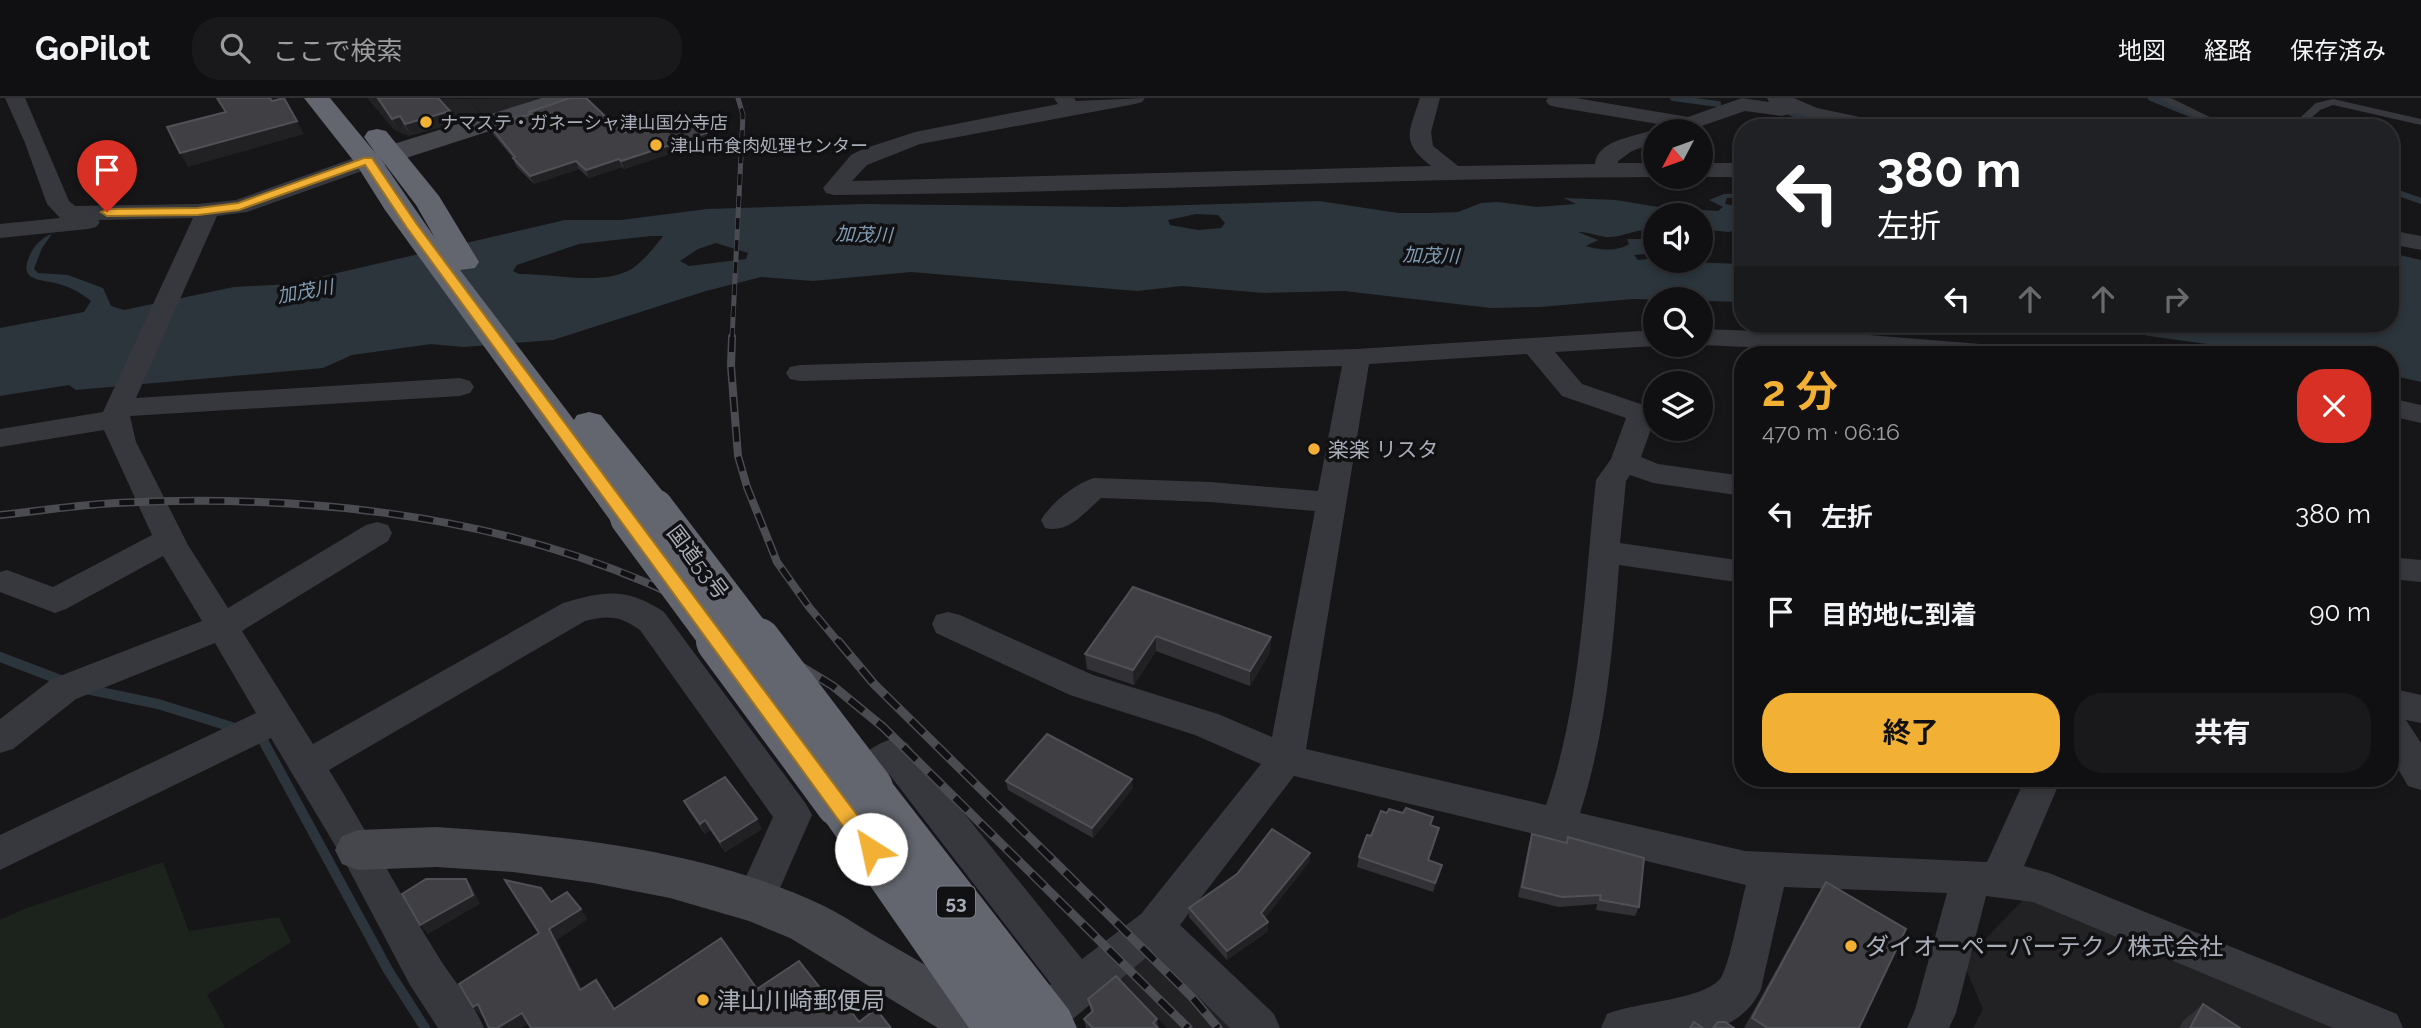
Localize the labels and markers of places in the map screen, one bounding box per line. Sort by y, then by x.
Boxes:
place label: ナマステ・ガネーシャ津山国分寺店 [440,112,728,133]
marker: ナマステ・ガネーシャ津山国分寺店 [418,114,434,130]
place label: 津山市食肉処理センター [670,135,868,156]
marker: 津山市食肉処理センター [648,137,664,153]
pin [77,140,137,212]
place label: 楽楽 リスタ [1328,437,1438,462]
marker: 楽楽 リスタ [1306,441,1322,457]
place label: ダイオーペーパーテクノ株式会社 [1865,932,2223,961]
marker: ダイオーペーパーテクノ株式会社 [1843,938,1859,954]
place label: 津山川崎郵便局 [717,986,885,1015]
marker: 津山川崎郵便局 [695,992,711,1008]

